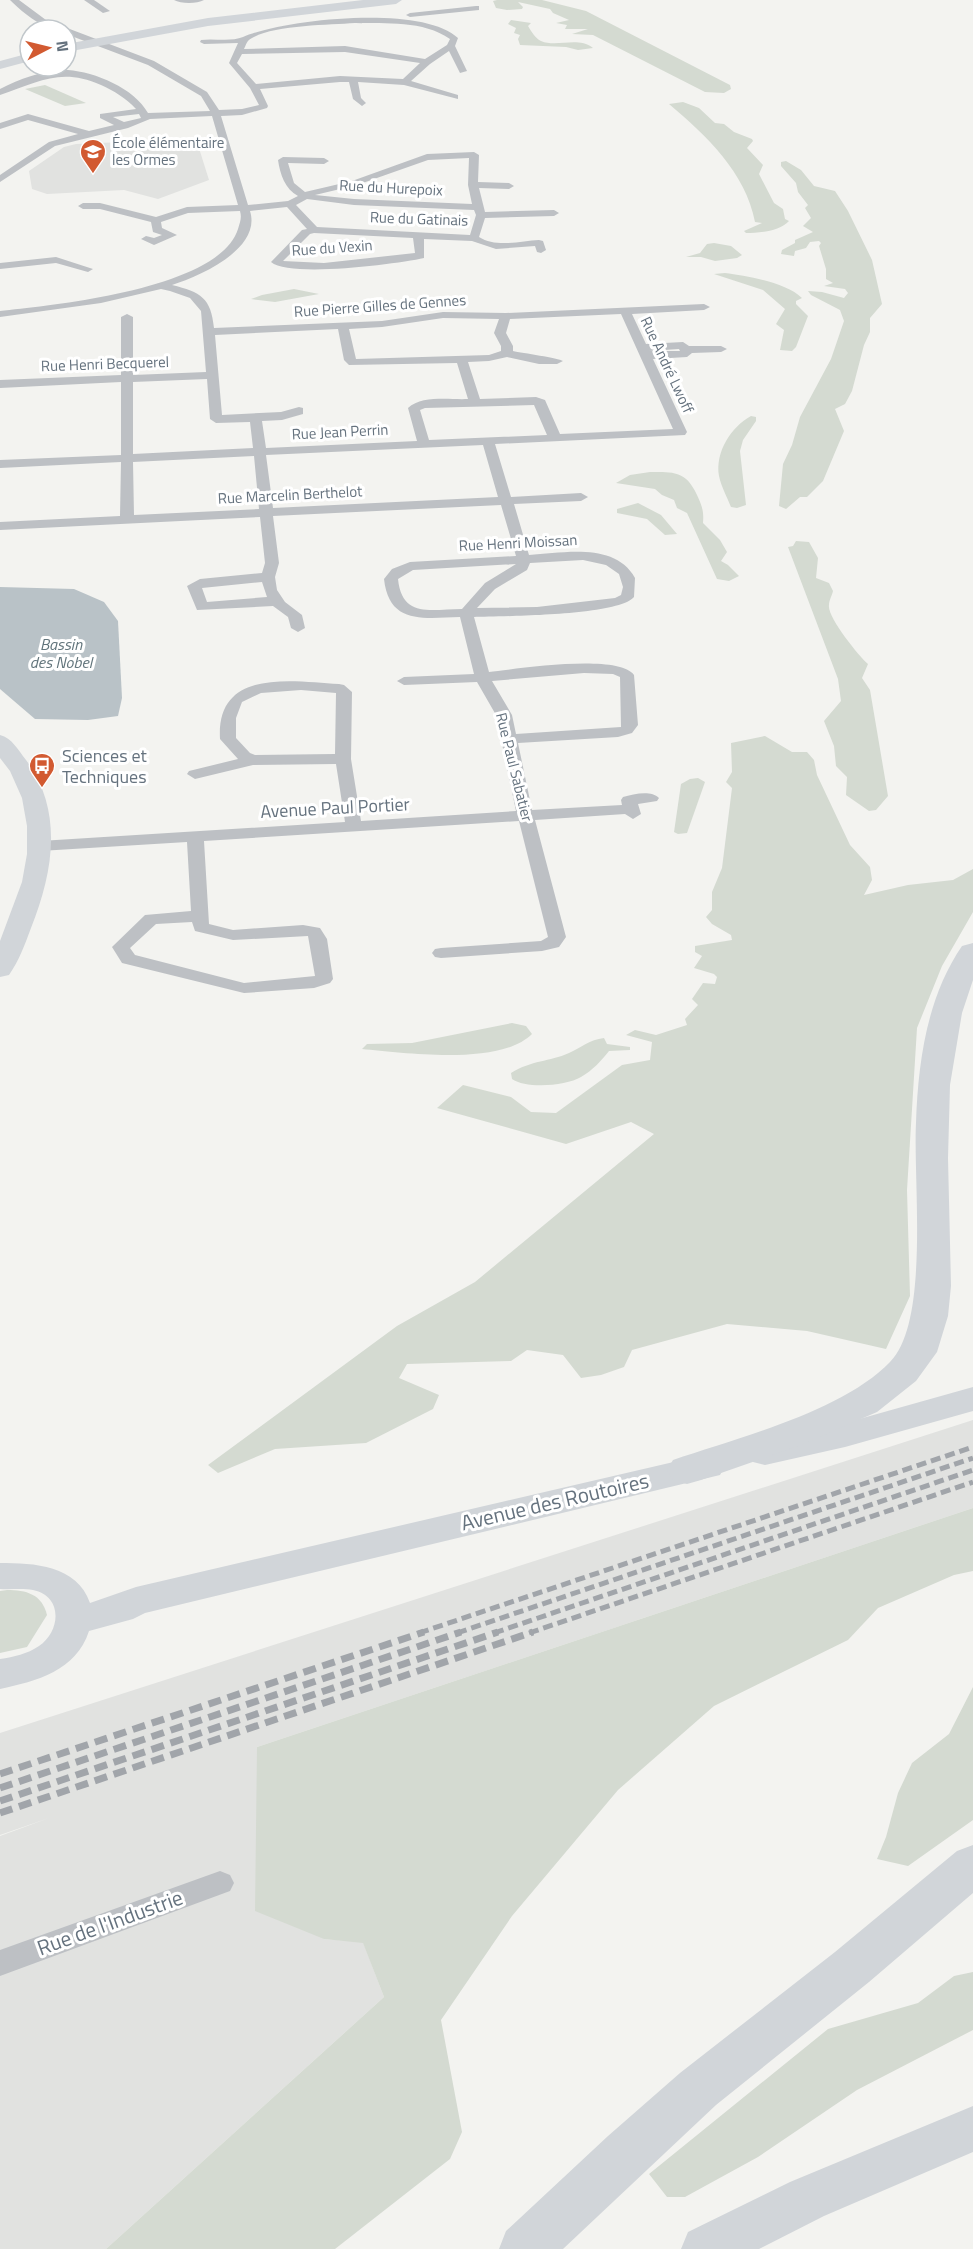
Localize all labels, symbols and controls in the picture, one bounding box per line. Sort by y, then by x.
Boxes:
north arrow [18,18,78,78]
text: N [50,39,75,53]
place label: École élémentaire les Ormes [112,131,224,171]
school or university icon: École élémentaire les Ormes [78,137,108,175]
street label: Rue du Hurepoix [339,173,444,202]
street label: Rue du Gatinais [369,205,469,232]
street label: Rue du Vexin [291,233,373,262]
street label: Rue Pierre Gilles de Gennes [293,288,467,323]
street label: Rue André Lwoff [635,312,700,417]
street label: Rue Henri Becquerel [40,350,169,377]
street label: Rue Jean Perrin [291,417,389,446]
street label: Rue Marcelin Berthelot [217,479,364,510]
street label: Rue Henri Moissan [458,528,578,557]
water label: Bassin des Nobel [30,632,94,674]
street label: Rue Paul Sabatier [490,710,539,824]
place label: Sciences et Techniques [62,742,147,790]
bus stop icon: Sciences et Techniques [27,751,57,789]
street label: Avenue Paul Portier [260,790,410,825]
street label: Avenue des Routoires [458,1464,652,1538]
street label: Rue de l'Industrie [32,1881,187,1963]

